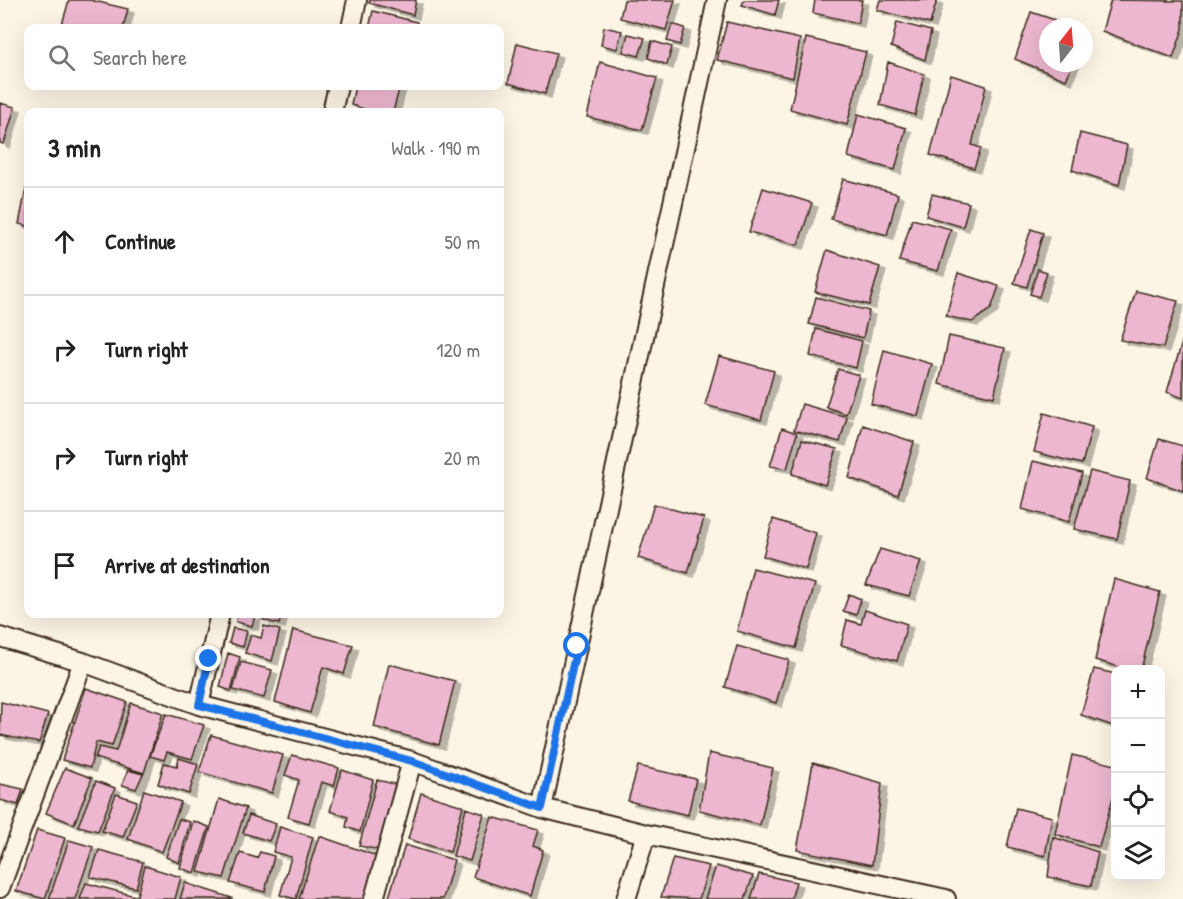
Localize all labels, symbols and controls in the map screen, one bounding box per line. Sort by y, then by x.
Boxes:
north arrow [1039,18,1093,72]
search box [24,24,504,90]
icon: search [45,41,78,74]
text: Search here [93,42,187,72]
text: 3 min [48,130,101,165]
text: Walk · 190 m [391,134,480,161]
icon: ahead [48,225,81,258]
text: Continue [105,226,176,256]
text: 50 m [444,228,480,255]
icon: right [48,333,81,366]
text: Turn right [105,334,188,364]
text: 120 m [436,336,480,363]
icon: right [48,441,81,474]
text: Turn right [105,442,188,472]
text: 20 m [443,444,480,471]
icon: arrive [48,549,81,582]
text: Arrive at destination [105,550,270,580]
route start [563,632,589,658]
route end [195,645,221,671]
map controls [1111,665,1165,881]
button: + [1111,665,1165,719]
button: − [1111,719,1165,773]
button: locate [1111,773,1165,827]
button: layers [1111,827,1165,881]

